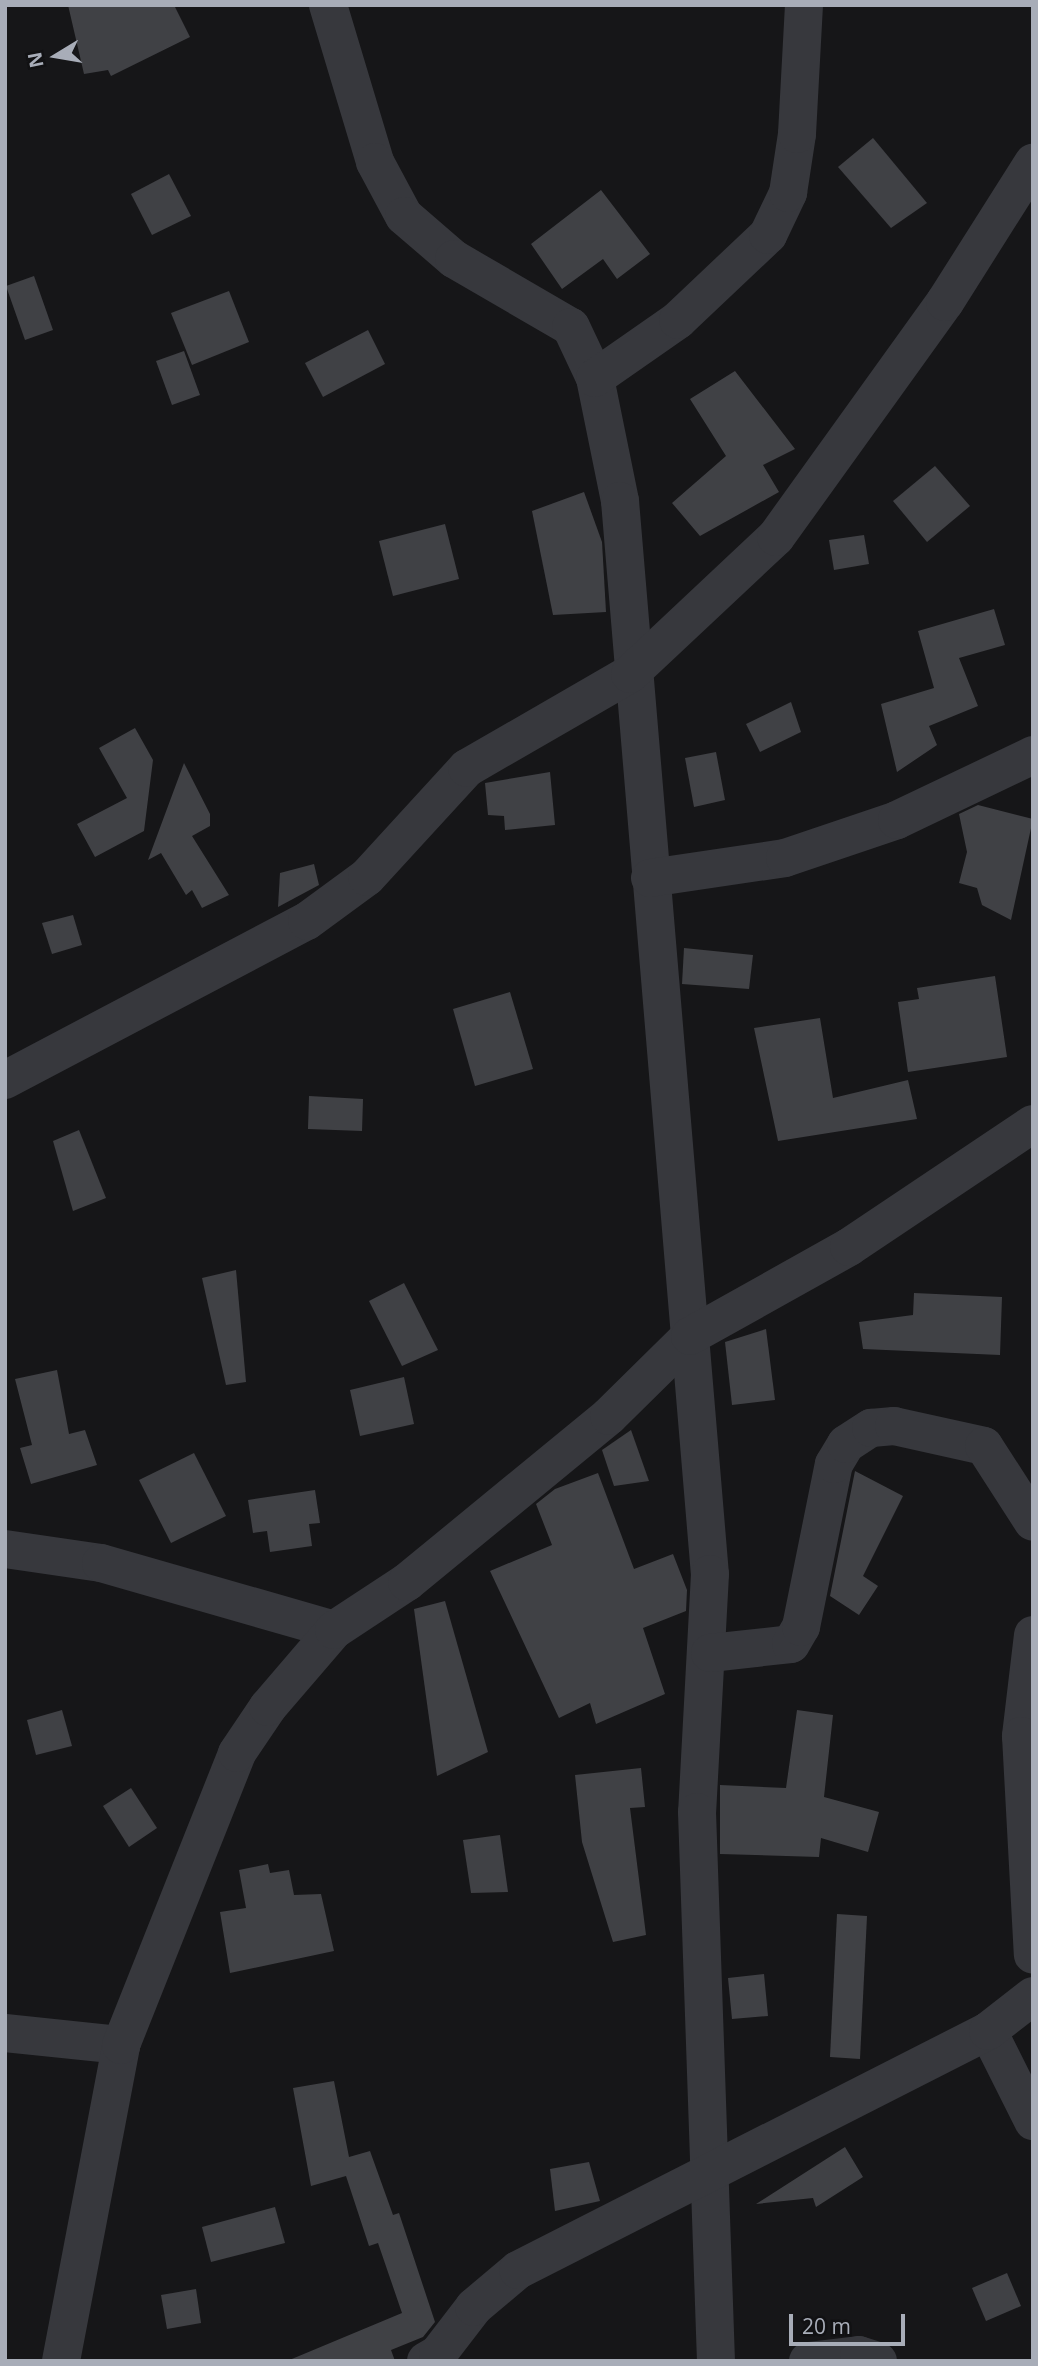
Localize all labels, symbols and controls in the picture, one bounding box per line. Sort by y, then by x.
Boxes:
north arrow [21,21,91,91]
text: N [21,50,50,70]
scale bar [793,2300,908,2344]
text: 20 m [802,2312,851,2340]

